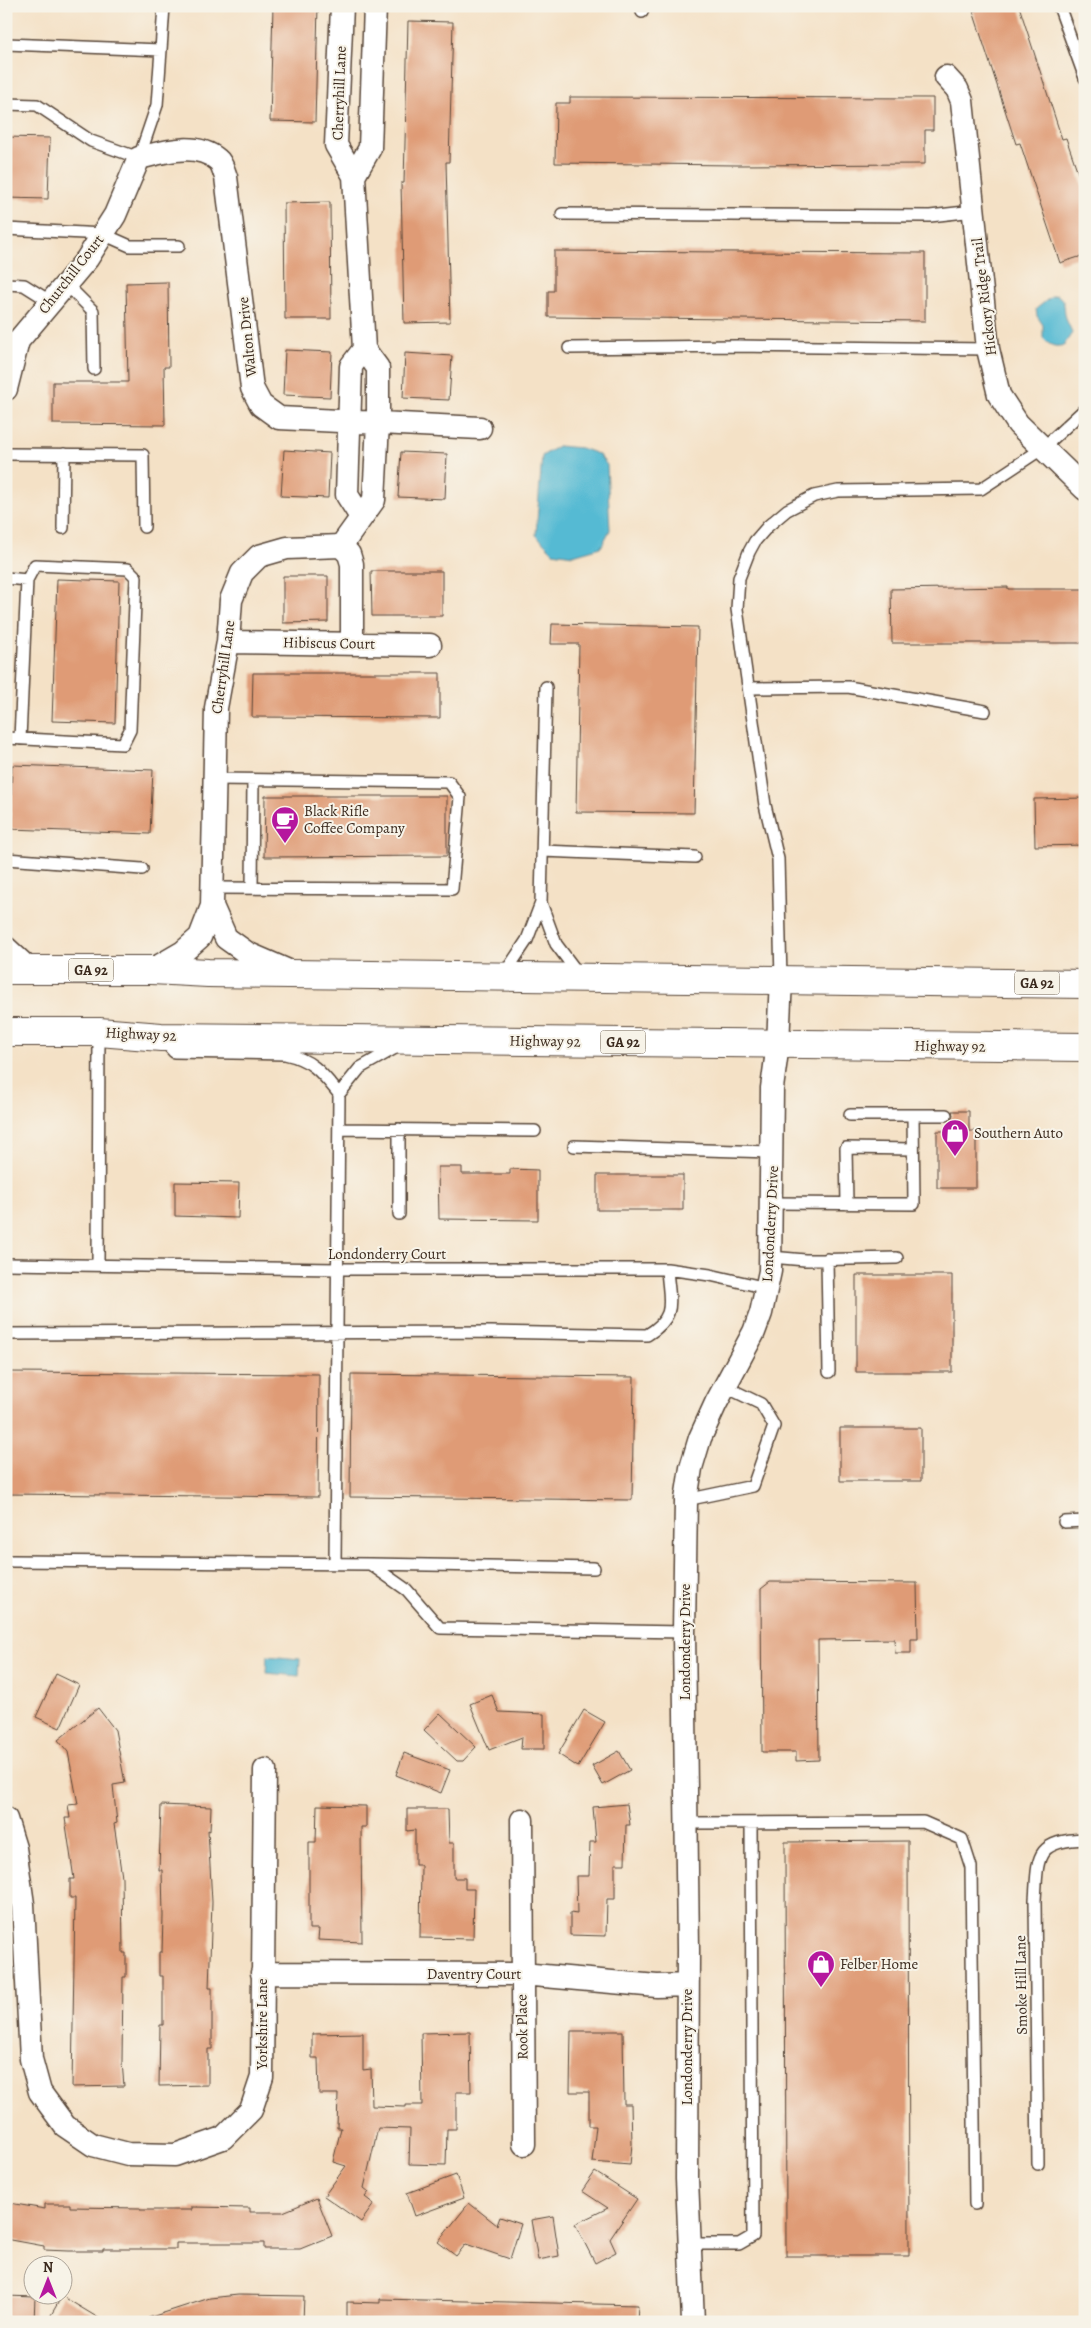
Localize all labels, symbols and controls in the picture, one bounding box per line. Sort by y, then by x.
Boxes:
street label: Cherryhill Lane [327,45,351,141]
street label: Churchill Court [34,230,108,318]
street label: Hickory Ridge Trail [967,237,1001,357]
street label: Walton Drive [233,296,261,379]
street label: Cherryhill Lane [207,618,240,715]
street label: Hibiscus Court [283,632,375,654]
place label: Black Rifle Coffee Company [304,801,405,838]
cafe icon: Black Rifle Coffee Company [270,805,300,844]
road number: GA 92 [68,958,114,982]
road number: GA 92 [1014,971,1060,994]
street label: Highway 92 [105,1022,177,1046]
street label: Highway 92 [509,1030,581,1052]
road number: GA 92 [600,1030,646,1054]
street label: Highway 92 [914,1035,986,1057]
shop icon: Southern Auto [940,1118,970,1157]
place label: Southern Auto [974,1123,1063,1143]
street label: Londonderry Drive [757,1165,783,1283]
street label: Londonderry Court [328,1244,446,1264]
street label: Londonderry Drive [675,1583,695,1700]
street label: Smoke Hill Lane [1010,1935,1032,2035]
shop icon: Felber Home [806,1949,836,1988]
place label: Felber Home [840,1954,918,1974]
street label: Daventry Court [427,1964,521,1984]
street label: Yorkshire Lane [252,1978,272,2071]
street label: Londonderry Drive [677,1988,697,2105]
street label: Rook Place [511,1994,533,2060]
north arrow [22,2256,72,2306]
text: N [43,2258,53,2277]

